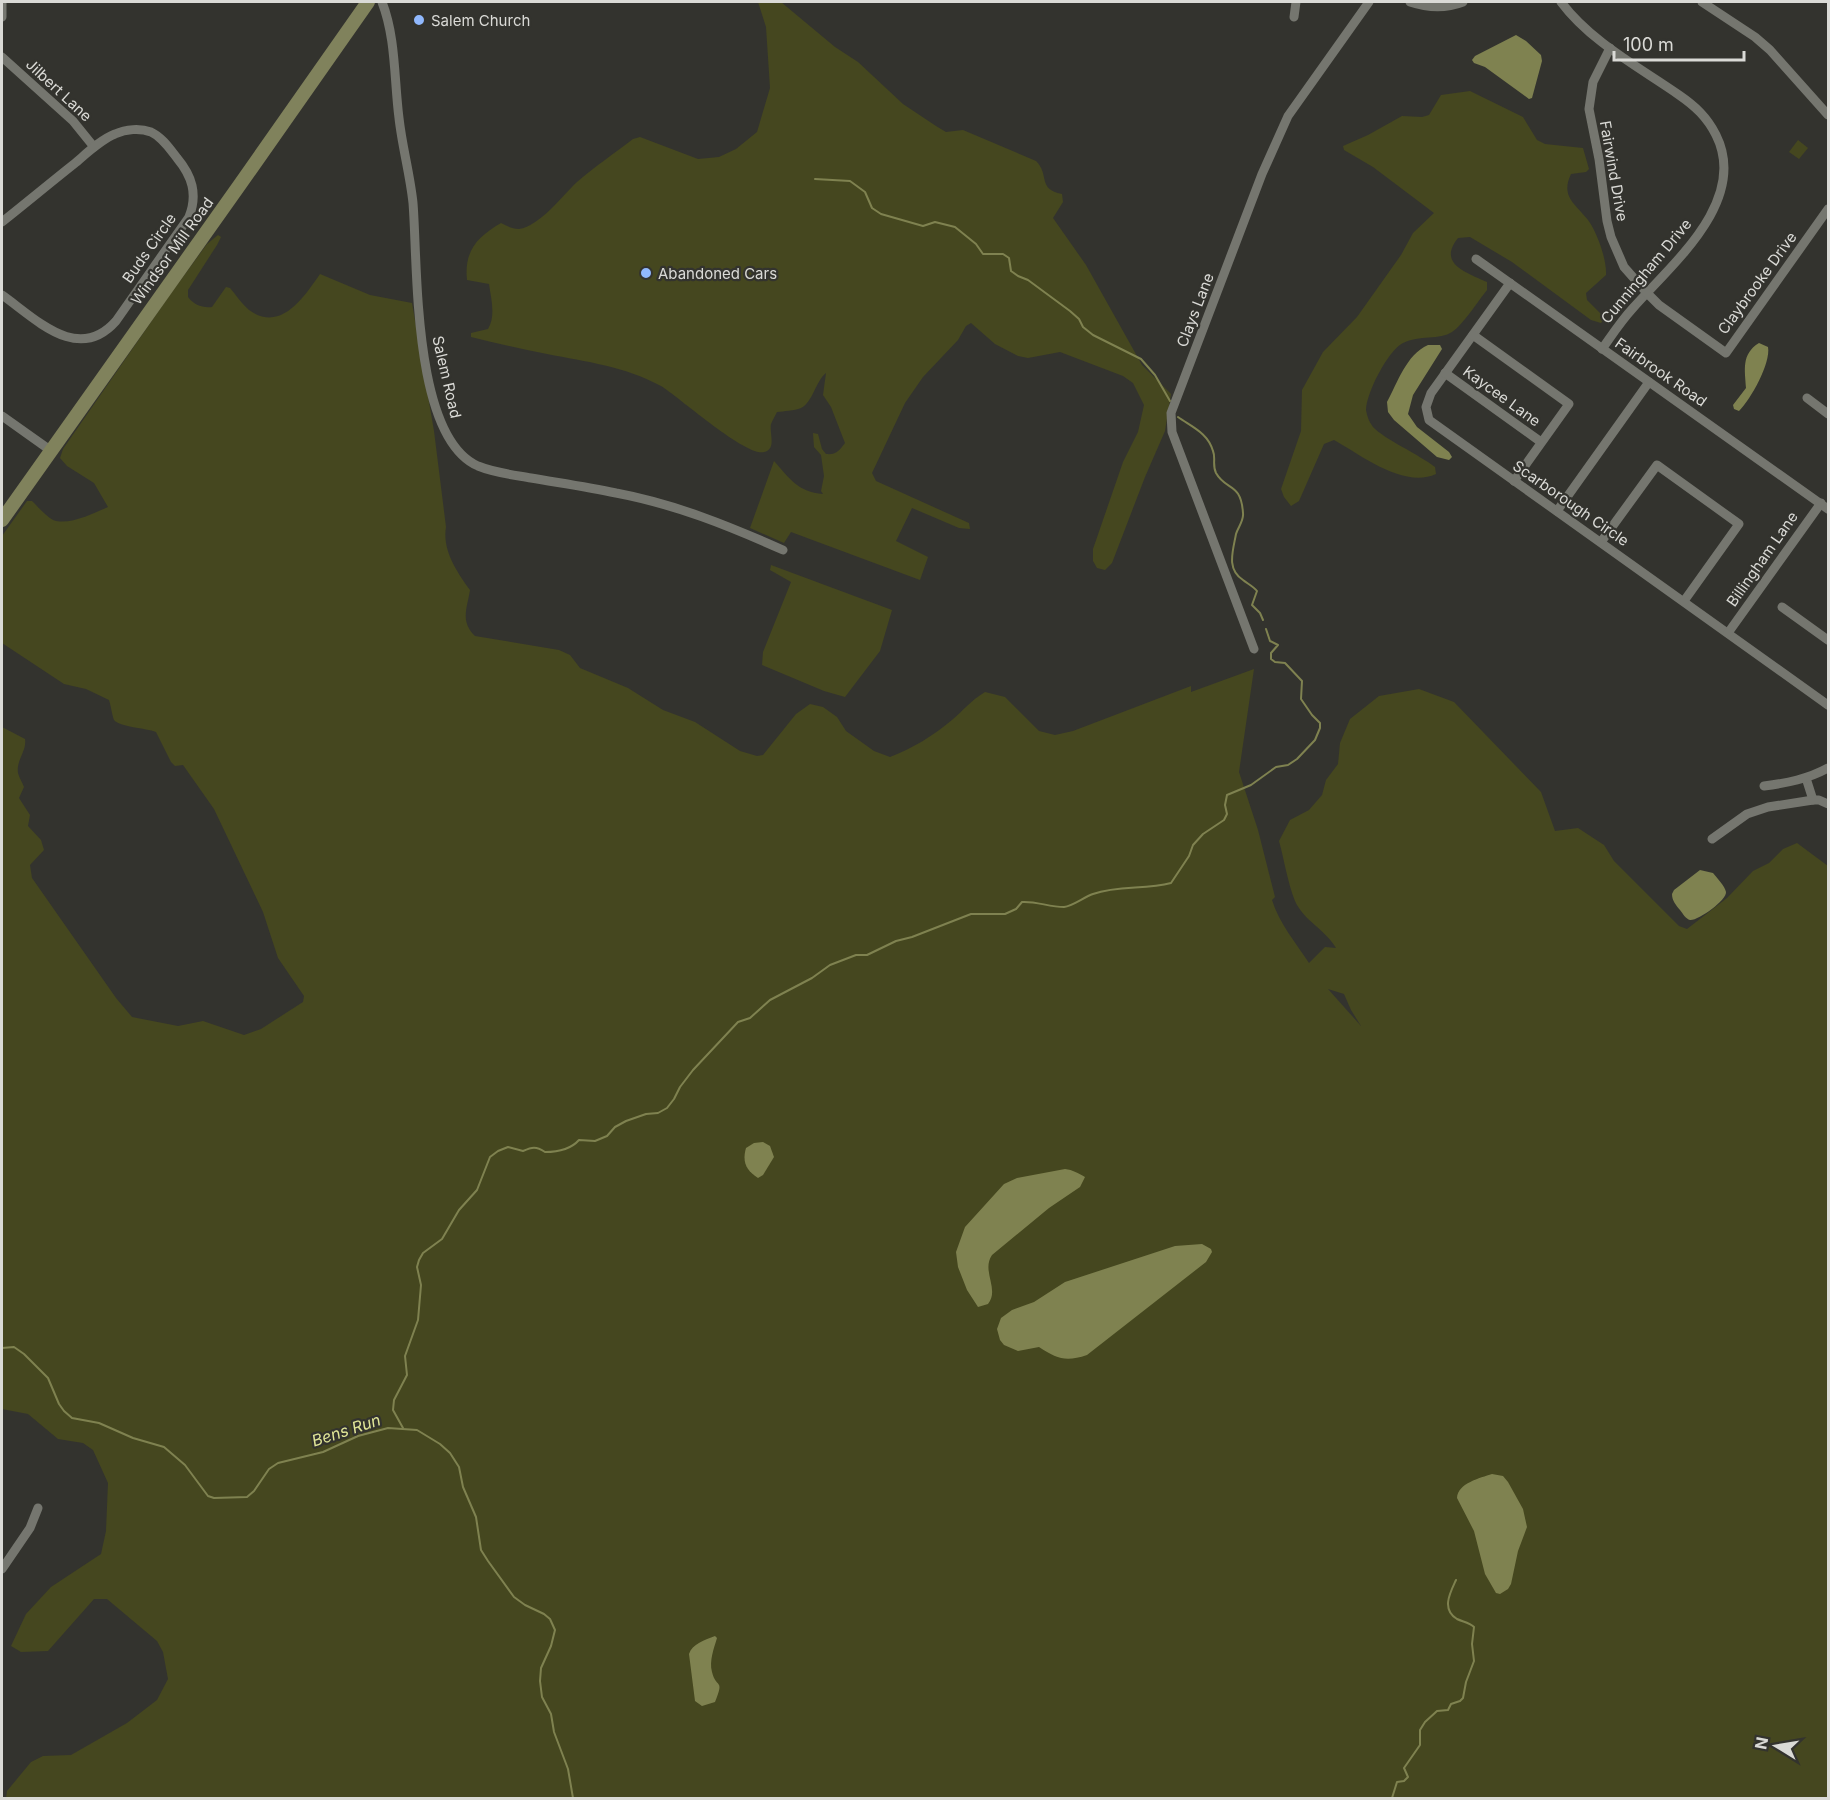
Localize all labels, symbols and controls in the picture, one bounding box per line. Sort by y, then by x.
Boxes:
place label: Salem Church [431,11,530,30]
marker: Salem Church [412,13,426,27]
scale bar [1614,24,1744,62]
text: 100 m [1623,34,1674,55]
street label: Jilbert Lane [22,55,96,125]
street label: Fairwind Drive [1596,119,1632,223]
street label: Windsor Mill Road [127,194,217,308]
street label: Buds Circle [118,209,180,287]
street label: Cunningham Drive [1597,215,1695,327]
street label: Claybrooke Drive [1713,228,1801,338]
place label: Abandoned Cars [658,264,777,283]
marker: Abandoned Cars [639,266,653,280]
street label: Clays Lane [1172,270,1218,350]
street label: Fairbrook Road [1611,333,1711,411]
street label: Salem Road [428,334,466,420]
street label: Kaycee Lane [1460,362,1544,430]
street label: Scarborough Circle [1509,456,1633,550]
street label: Billingham Lane [1722,508,1802,610]
water label: Bens Run [309,1409,383,1451]
north arrow [1746,1716,1806,1776]
text: N [1750,1735,1772,1751]

